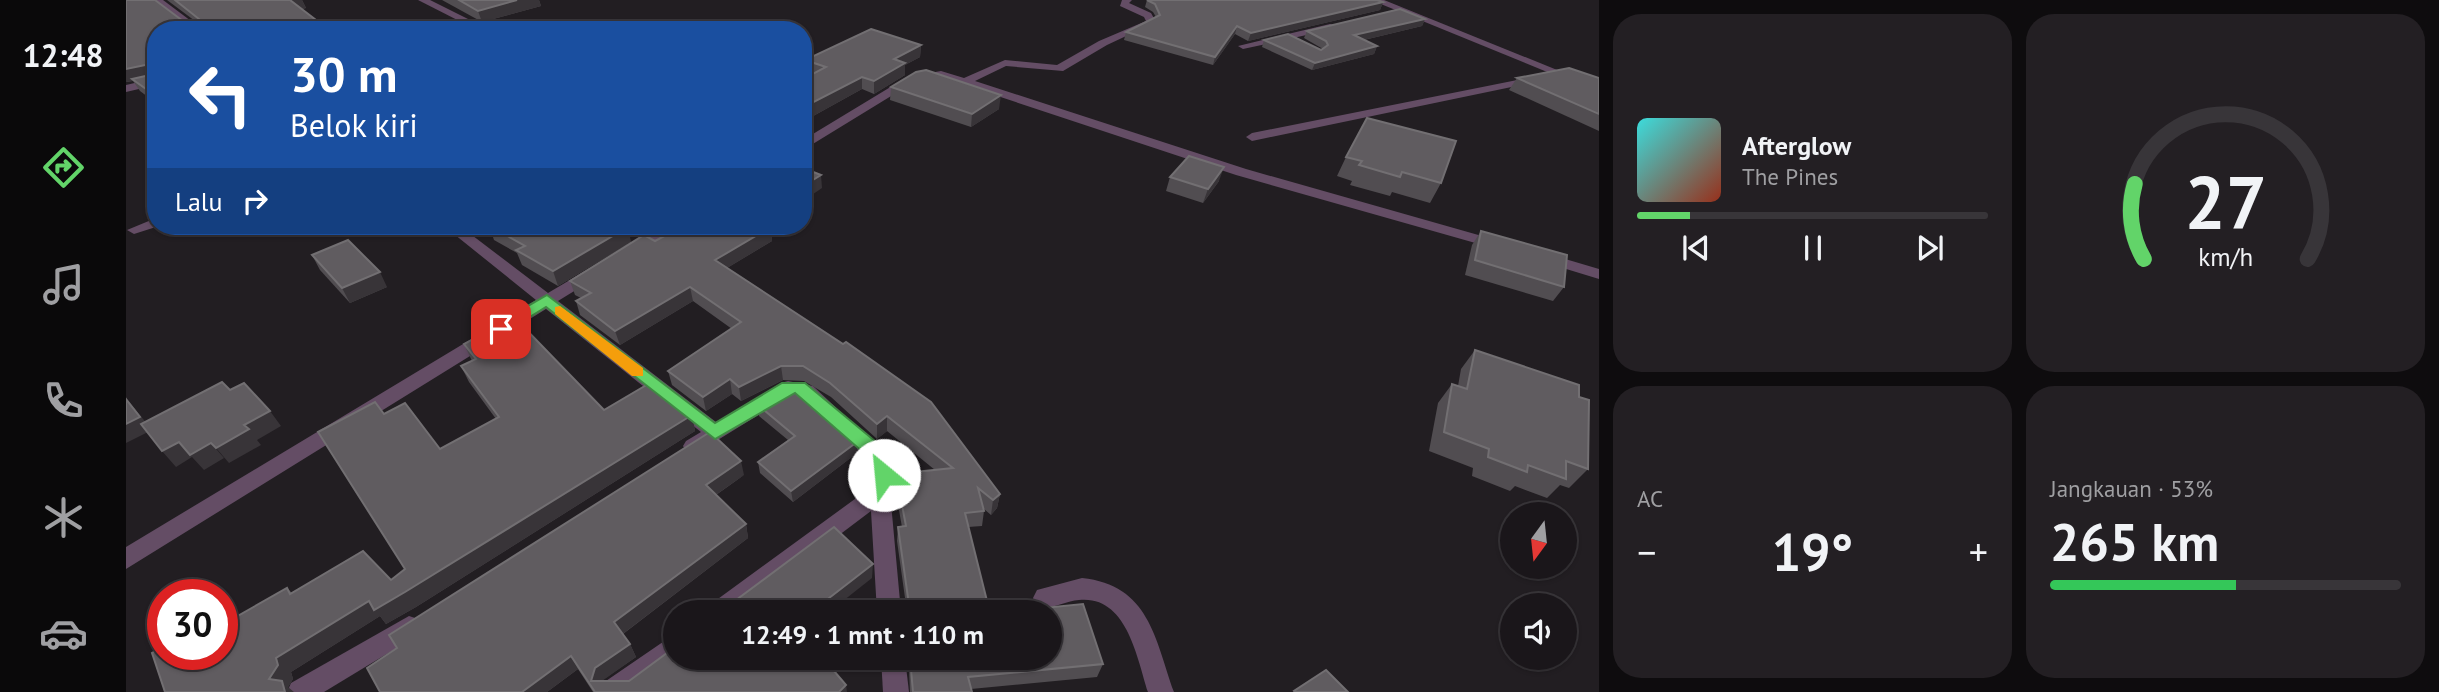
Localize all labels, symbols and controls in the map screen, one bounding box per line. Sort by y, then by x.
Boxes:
text: 12:48 [22,34,104,76]
text: 30 m [290,42,397,106]
icon: left [175,49,266,140]
text: Belok kiri [290,104,418,146]
text: Afterglow [1742,129,1851,162]
icon: directions [39,143,88,192]
text: 27 [2184,155,2267,249]
text: The Pines [1742,162,1838,191]
icon: right [236,182,274,220]
text: Lalu [175,185,222,218]
icon: previous [1677,229,1715,267]
icon: pause [1794,229,1832,267]
icon: next [1911,229,1949,267]
text: km/h [2198,241,2253,273]
icon: music [39,260,88,309]
pin [471,299,531,359]
icon: arrive [482,310,520,348]
icon: phone [39,376,88,425]
position arrow [847,438,921,512]
text: Jangkauan · 53% [2050,474,2213,503]
text: AC [1637,484,1663,513]
icon: climate [39,493,88,542]
north arrow [1500,502,1577,579]
map controls [1500,502,1577,670]
text: 265 km [2050,508,2219,575]
text: 19° [1772,518,1853,585]
text: − [1637,527,1656,576]
text: + [1969,527,1988,576]
speed limit sign: 30 [147,579,238,670]
button: sound [1500,593,1577,670]
icon: car [39,609,88,658]
text: 12:49 · 1 mnt · 110 m [741,618,984,651]

